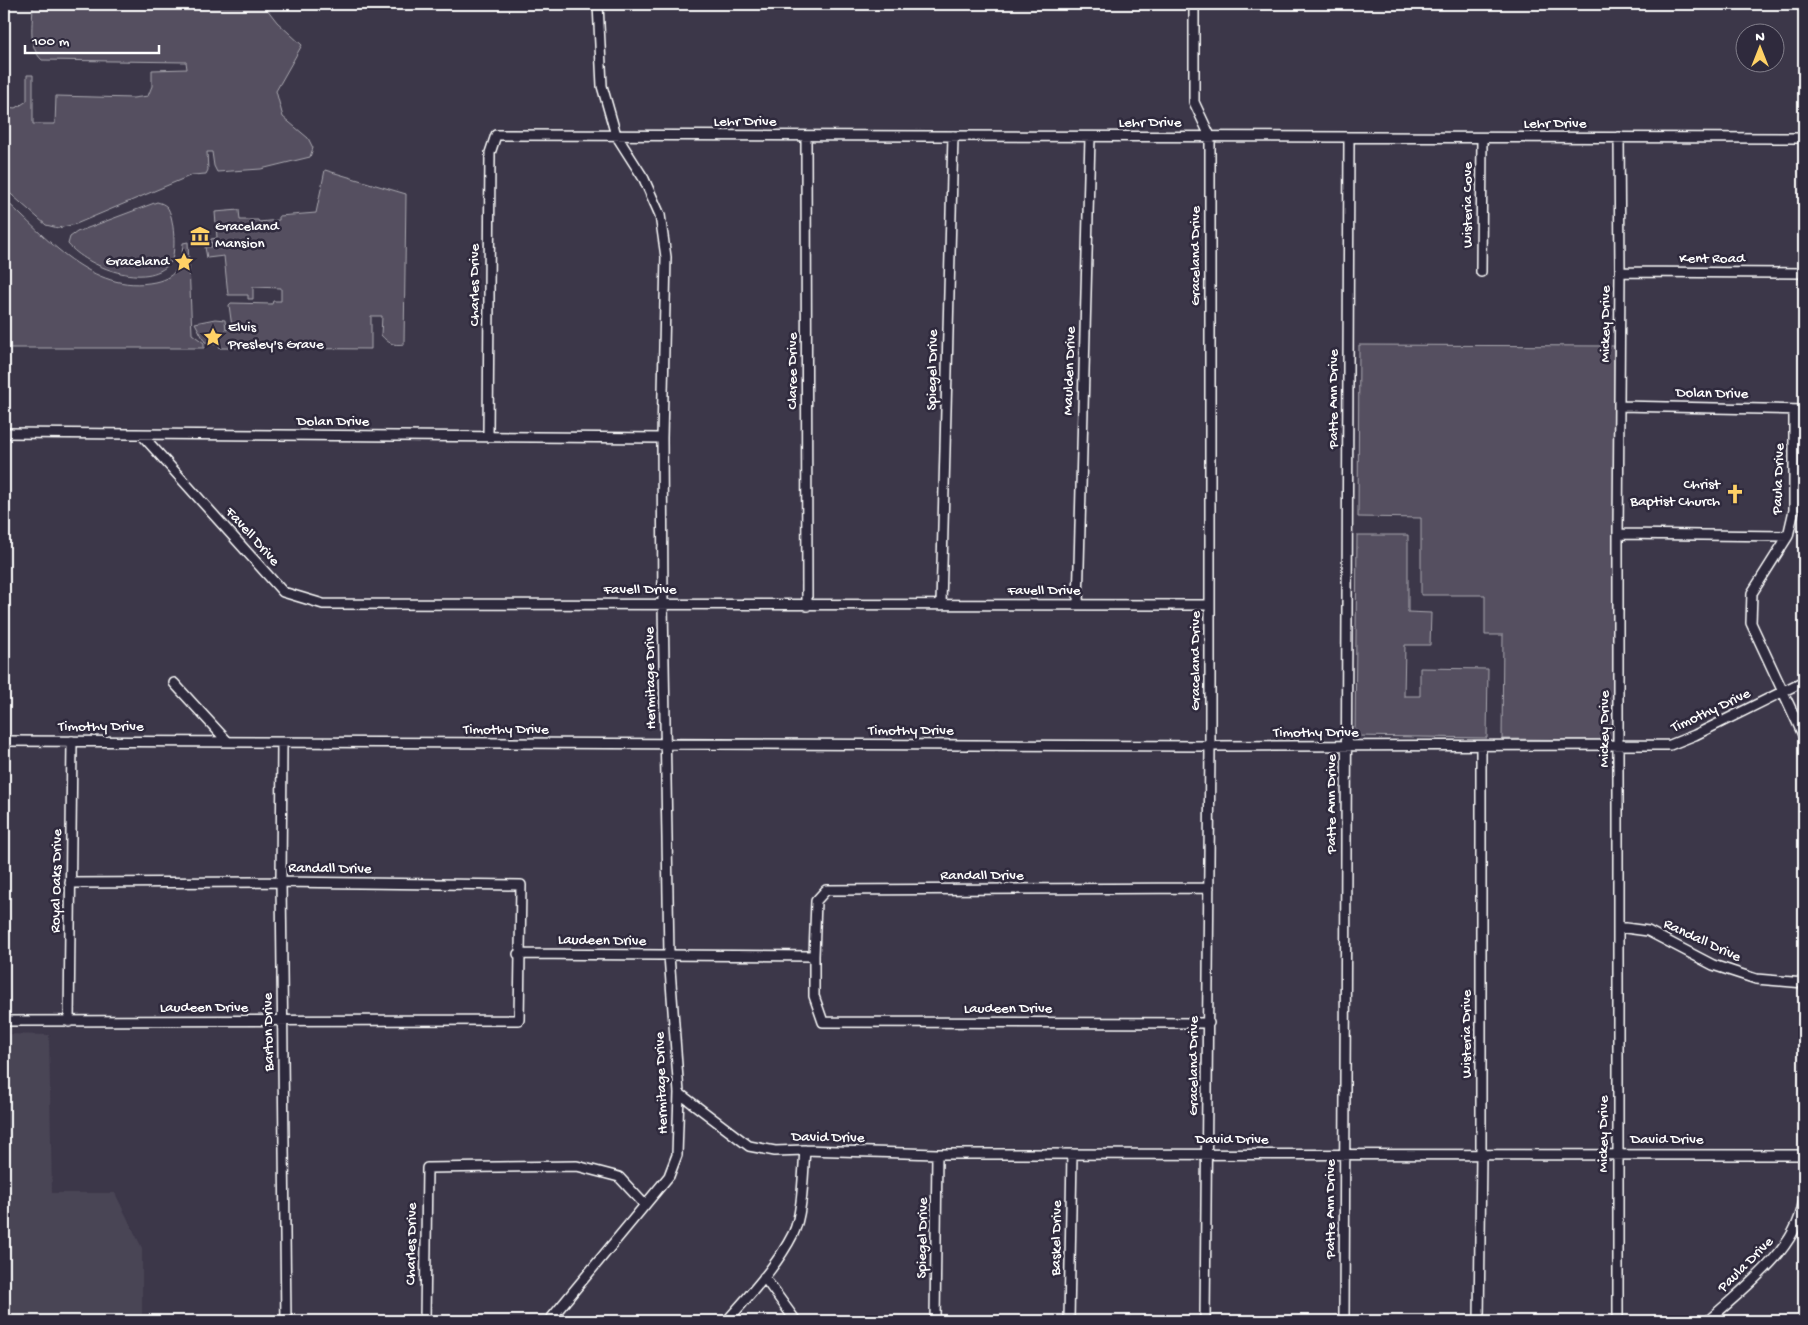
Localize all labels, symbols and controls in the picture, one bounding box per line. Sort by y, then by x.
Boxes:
scale bar [25,22,159,54]
north arrow [1736,22,1786,72]
text: N [1755,29,1765,46]
text: 100 m [31,33,70,51]
street label: Lehr Drive [714,113,777,131]
street label: Lehr Drive [1119,114,1182,132]
street label: Lehr Drive [1524,115,1587,133]
street label: Wisteria Cove [1459,162,1477,248]
street label: Graceland Drive [1187,206,1205,306]
place label: Graceland Mansion [215,218,280,253]
museum icon: Graceland Mansion [189,225,211,247]
street label: Charles Drive [466,243,484,326]
street label: Kent Road [1679,250,1746,268]
place icon: Graceland [173,251,195,273]
place label: Graceland [106,253,170,271]
street label: Mickey Drive [1597,285,1615,362]
place label: Elvis Presley's Grave [227,319,324,354]
place icon: Elvis Presley's Grave [202,326,224,348]
street label: Maulden Drive [1059,326,1081,416]
street label: Spiegel Drive [923,329,943,411]
street label: Claree Drive [784,332,802,409]
street label: Patte Ann Drive [1325,349,1343,450]
street label: Dolan Drive [1675,384,1749,404]
street label: Dolan Drive [296,413,370,431]
street label: Paula Drive [1769,443,1789,516]
place label: Christ Baptist Church [1629,476,1722,511]
church icon: Christ Baptist Church [1724,483,1746,505]
street label: Favell Drive [220,503,283,570]
street label: Favell Drive [602,581,677,599]
street label: Favell Drive [1006,582,1081,600]
street label: Graceland Drive [1187,611,1205,711]
street label: Hermitage Drive [641,626,661,729]
street label: Timothy Drive [1668,685,1754,738]
street label: Mickey Drive [1596,690,1614,767]
street label: Timothy Drive [57,718,144,736]
street label: Timothy Drive [462,721,549,739]
street label: Timothy Drive [867,722,954,740]
street label: Timothy Drive [1272,724,1359,742]
street label: Patte Ann Drive [1323,754,1341,855]
street label: Royal Oaks Drive [47,829,67,933]
street label: Randall Drive [288,859,372,879]
street label: Randall Drive [940,867,1024,885]
street label: Randall Drive [1660,915,1744,967]
street label: Laudeen Drive [558,931,647,951]
street label: Wisteria Drive [1458,989,1476,1078]
street label: Barton Drive [259,992,279,1072]
street label: Laudeen Drive [160,999,249,1017]
street label: Laudeen Drive [964,1000,1053,1018]
street label: Graceland Drive [1185,1016,1203,1116]
street label: Hermitage Drive [651,1031,673,1135]
street label: Mickey Drive [1595,1095,1613,1172]
street label: David Drive [790,1128,865,1148]
street label: David Drive [1194,1131,1269,1149]
street label: David Drive [1629,1131,1704,1149]
street label: Patte Ann Drive [1322,1159,1340,1260]
street label: Spiegel Drive [913,1197,933,1279]
street label: Baskel Drive [1047,1200,1067,1277]
street label: Charles Drive [402,1202,422,1285]
street label: Paula Drive [1714,1233,1778,1297]

